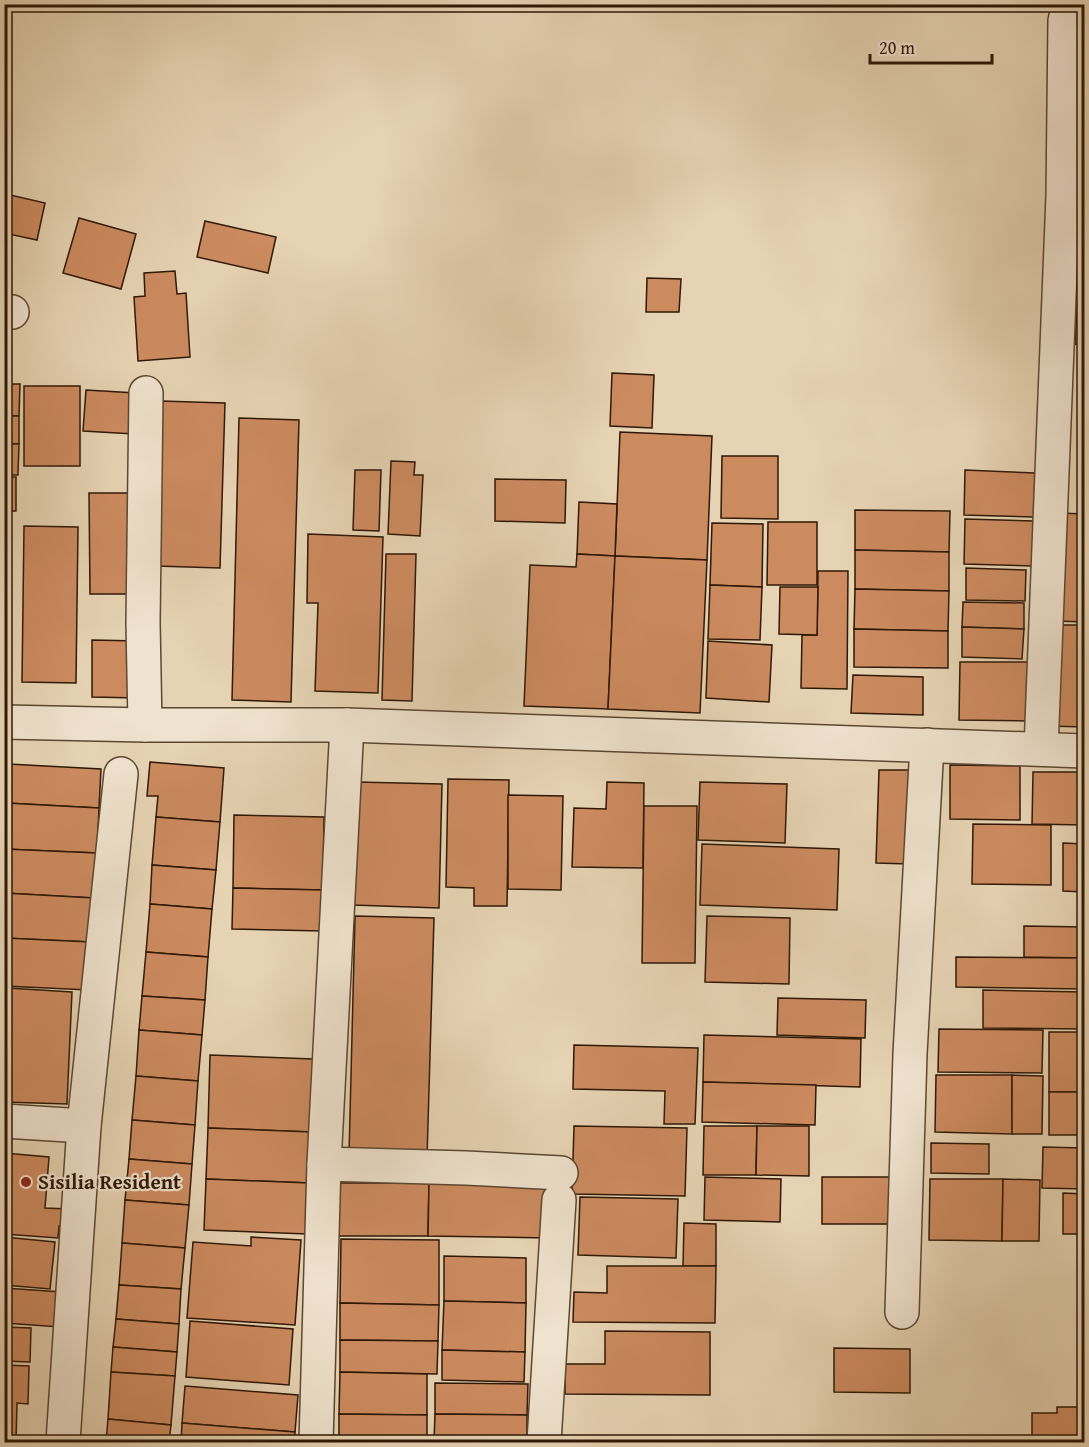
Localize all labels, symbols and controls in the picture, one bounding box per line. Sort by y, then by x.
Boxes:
scale bar [870,27,992,65]
text: 20 m [879,34,915,61]
place label: Sisilia Resident [38,1166,181,1197]
marker: Sisilia Resident [19,1175,33,1189]

